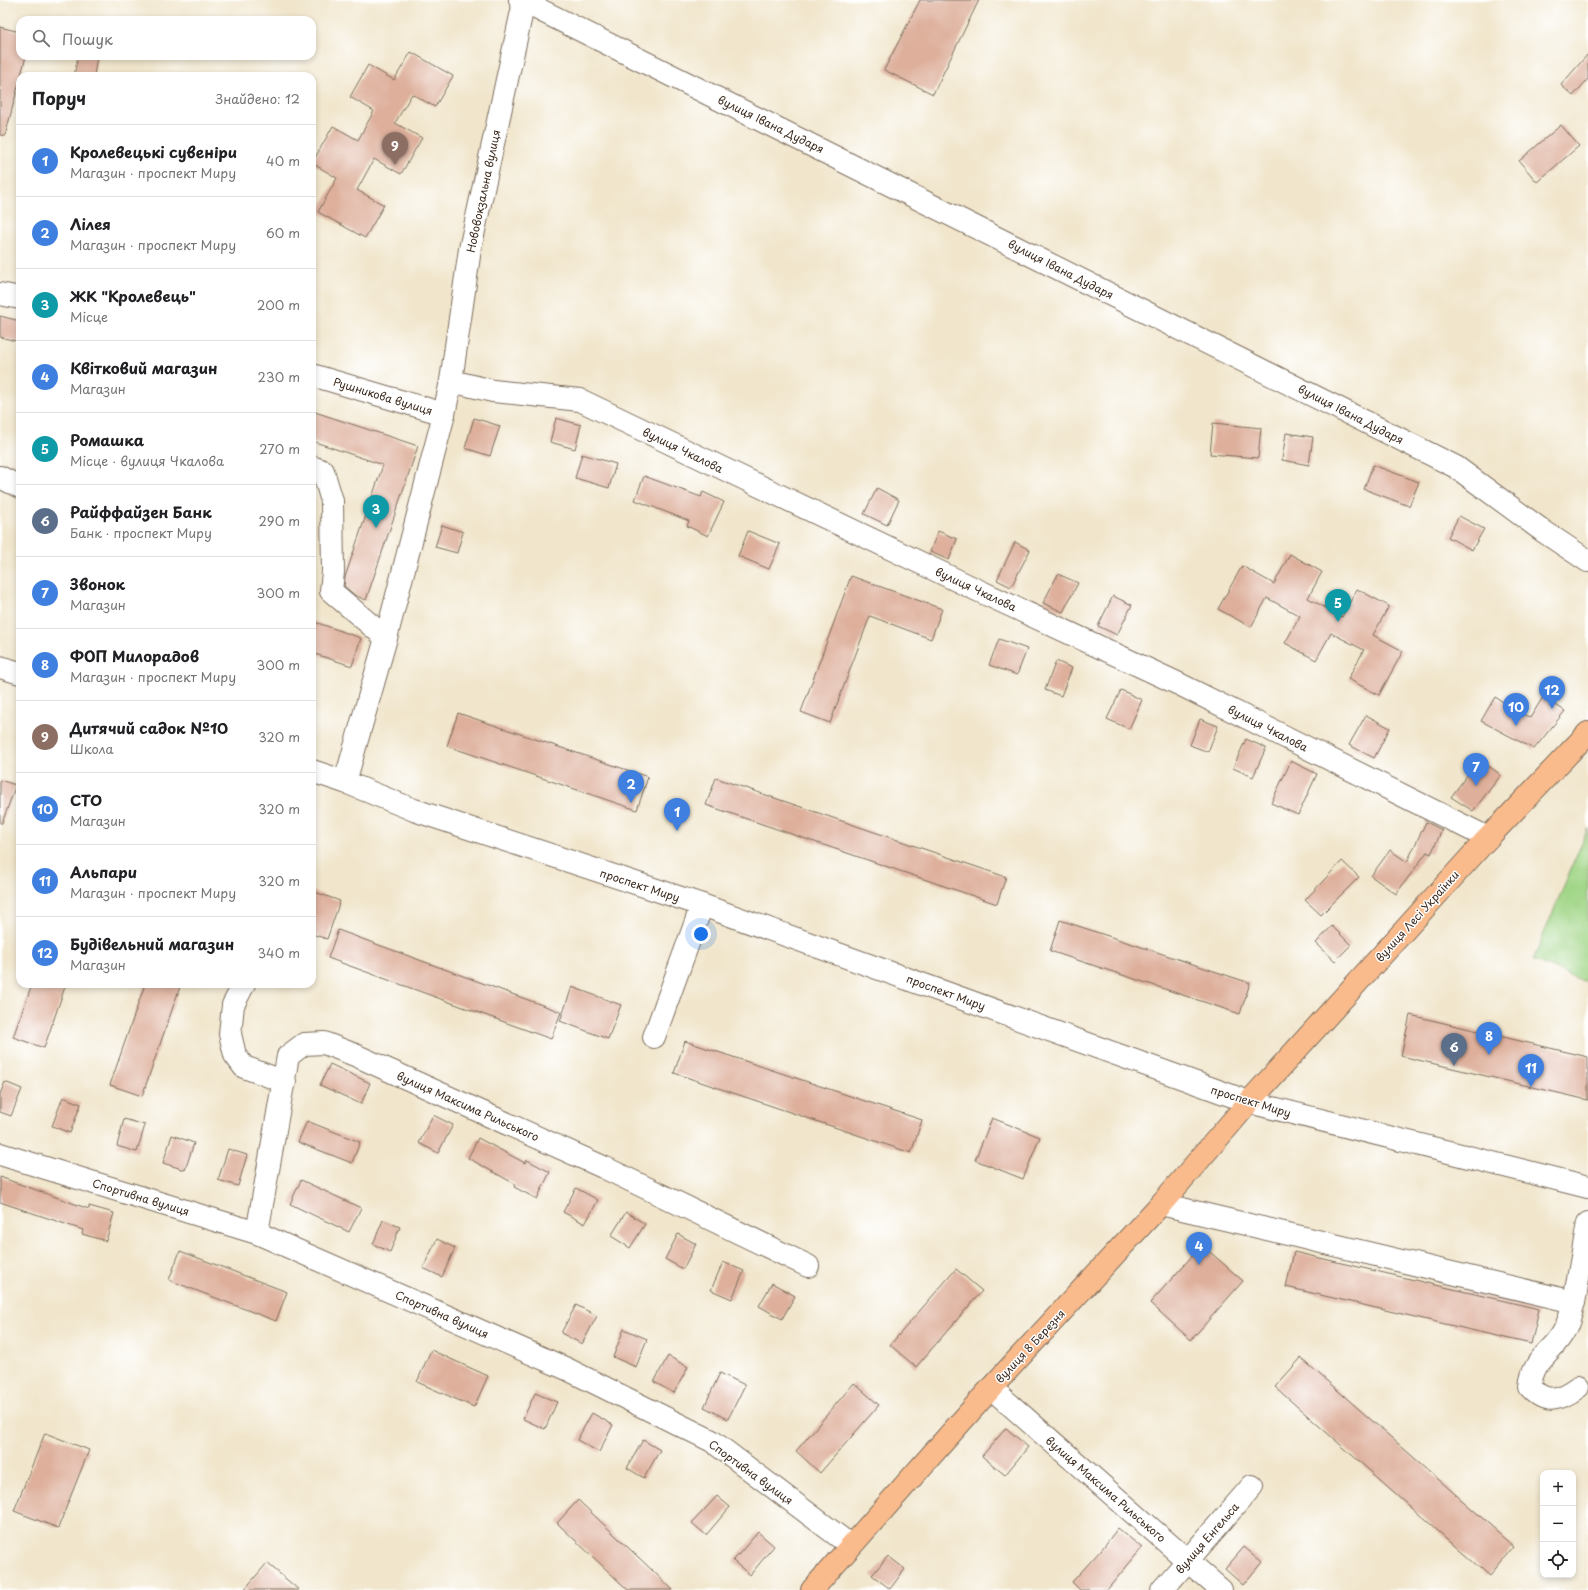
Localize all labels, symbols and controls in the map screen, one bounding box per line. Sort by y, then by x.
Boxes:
search box [16,16,316,60]
icon: search [30,27,52,49]
text: Пошук [62,27,113,50]
text: Поруч [32,85,86,111]
text: Знайдено: 12 [216,89,300,108]
street label: вулиця Івана Дударя [715,91,827,157]
street label: Нововокзальна вулиця [462,128,504,254]
pin: 9 [382,132,408,165]
text: Кролевецькі сувеніри [70,140,237,163]
text: 1 [42,151,48,170]
text: 40 m [266,151,300,170]
text: Магазин · проспект Миру [70,163,236,182]
text: Лілея [70,212,111,235]
text: 2 [40,223,50,242]
text: 60 m [266,223,300,242]
text: Магазин · проспект Миру [70,235,236,254]
street label: вулиця Івана Дударя [1005,235,1117,303]
text: ЖК "Кролевець" [70,284,196,307]
text: 3 [41,295,49,314]
text: 200 m [257,295,300,314]
text: Місце [70,307,108,326]
text: Квітковий магазин [70,356,217,379]
text: 4 [41,367,49,386]
text: 230 m [258,367,300,386]
street label: Рушникова вулиця [331,373,435,419]
text: Магазин [70,379,126,398]
street label: вулиця Івана Дударя [1295,380,1407,448]
street label: вулиця Чкалова [640,423,726,477]
text: Ромашка [70,428,144,451]
text: 5 [41,439,49,458]
text: 270 m [259,439,300,458]
text: Місце · вулиця Чкалова [70,451,224,470]
pin: 3 [363,495,389,528]
text: Райффайзен Банк [70,500,212,523]
text: 6 [40,511,50,530]
text: 290 m [259,511,300,530]
text: Банк · проспект Миру [70,523,212,542]
street label: вулиця Чкалова [933,563,1020,615]
text: Звонок [70,572,125,595]
text: 7 [41,583,49,602]
text: 300 m [256,583,300,602]
pin: 5 [1325,589,1351,622]
text: Магазин [70,595,126,614]
text: ФОП Милорадов [70,644,199,667]
text: 8 [41,655,49,674]
text: 300 m [256,655,300,674]
text: Магазин · проспект Миру [70,667,236,686]
pin: 12 [1539,676,1565,709]
pin: 10 [1503,693,1529,726]
street label: вулиця Чкалова [1225,700,1311,756]
text: Дитячий садок №10 [70,716,228,739]
text: 9 [41,727,49,746]
text: 320 m [258,727,300,746]
text: Школа [70,739,114,758]
pin: 7 [1463,753,1489,786]
pin: 2 [618,770,644,803]
text: СТО [70,788,102,811]
pin: 1 [664,798,690,831]
text: 10 [37,799,53,818]
text: 320 m [258,799,300,818]
text: Магазин [70,811,126,830]
text: Альпари [70,860,137,883]
street label: проспект Миру [598,864,682,906]
street label: вулиця Лесі Українки [1371,867,1463,965]
text: 11 [39,871,51,890]
text: 320 m [258,871,300,890]
text: Магазин · проспект Миру [70,883,236,902]
your location [691,924,711,944]
text: Будівельний магазин [70,932,234,955]
text: 12 [37,943,53,962]
text: 340 m [257,943,300,962]
text: Магазин [70,955,126,974]
street label: проспект Миру [904,970,988,1014]
pin: 8 [1476,1022,1502,1055]
pin: 6 [1441,1033,1467,1066]
pin: 11 [1518,1054,1544,1087]
street label: вулиця Максима Рильського [394,1067,542,1145]
street label: проспект Миру [1209,1081,1293,1121]
street label: Спортивна вулиця [90,1174,192,1220]
pin: 4 [1186,1232,1212,1265]
street label: Спортивна вулиця [393,1286,491,1342]
street label: вулиця 8 Березня [991,1305,1069,1387]
street label: вулиця Максима Рильського [1042,1432,1170,1546]
street label: Спортивна вулиця [705,1436,797,1508]
map controls [1540,1470,1576,1578]
button: + [1540,1470,1576,1506]
street label: вулиця Енгельса [1171,1498,1243,1577]
button: − [1540,1506,1576,1542]
button: locate [1540,1542,1576,1578]

